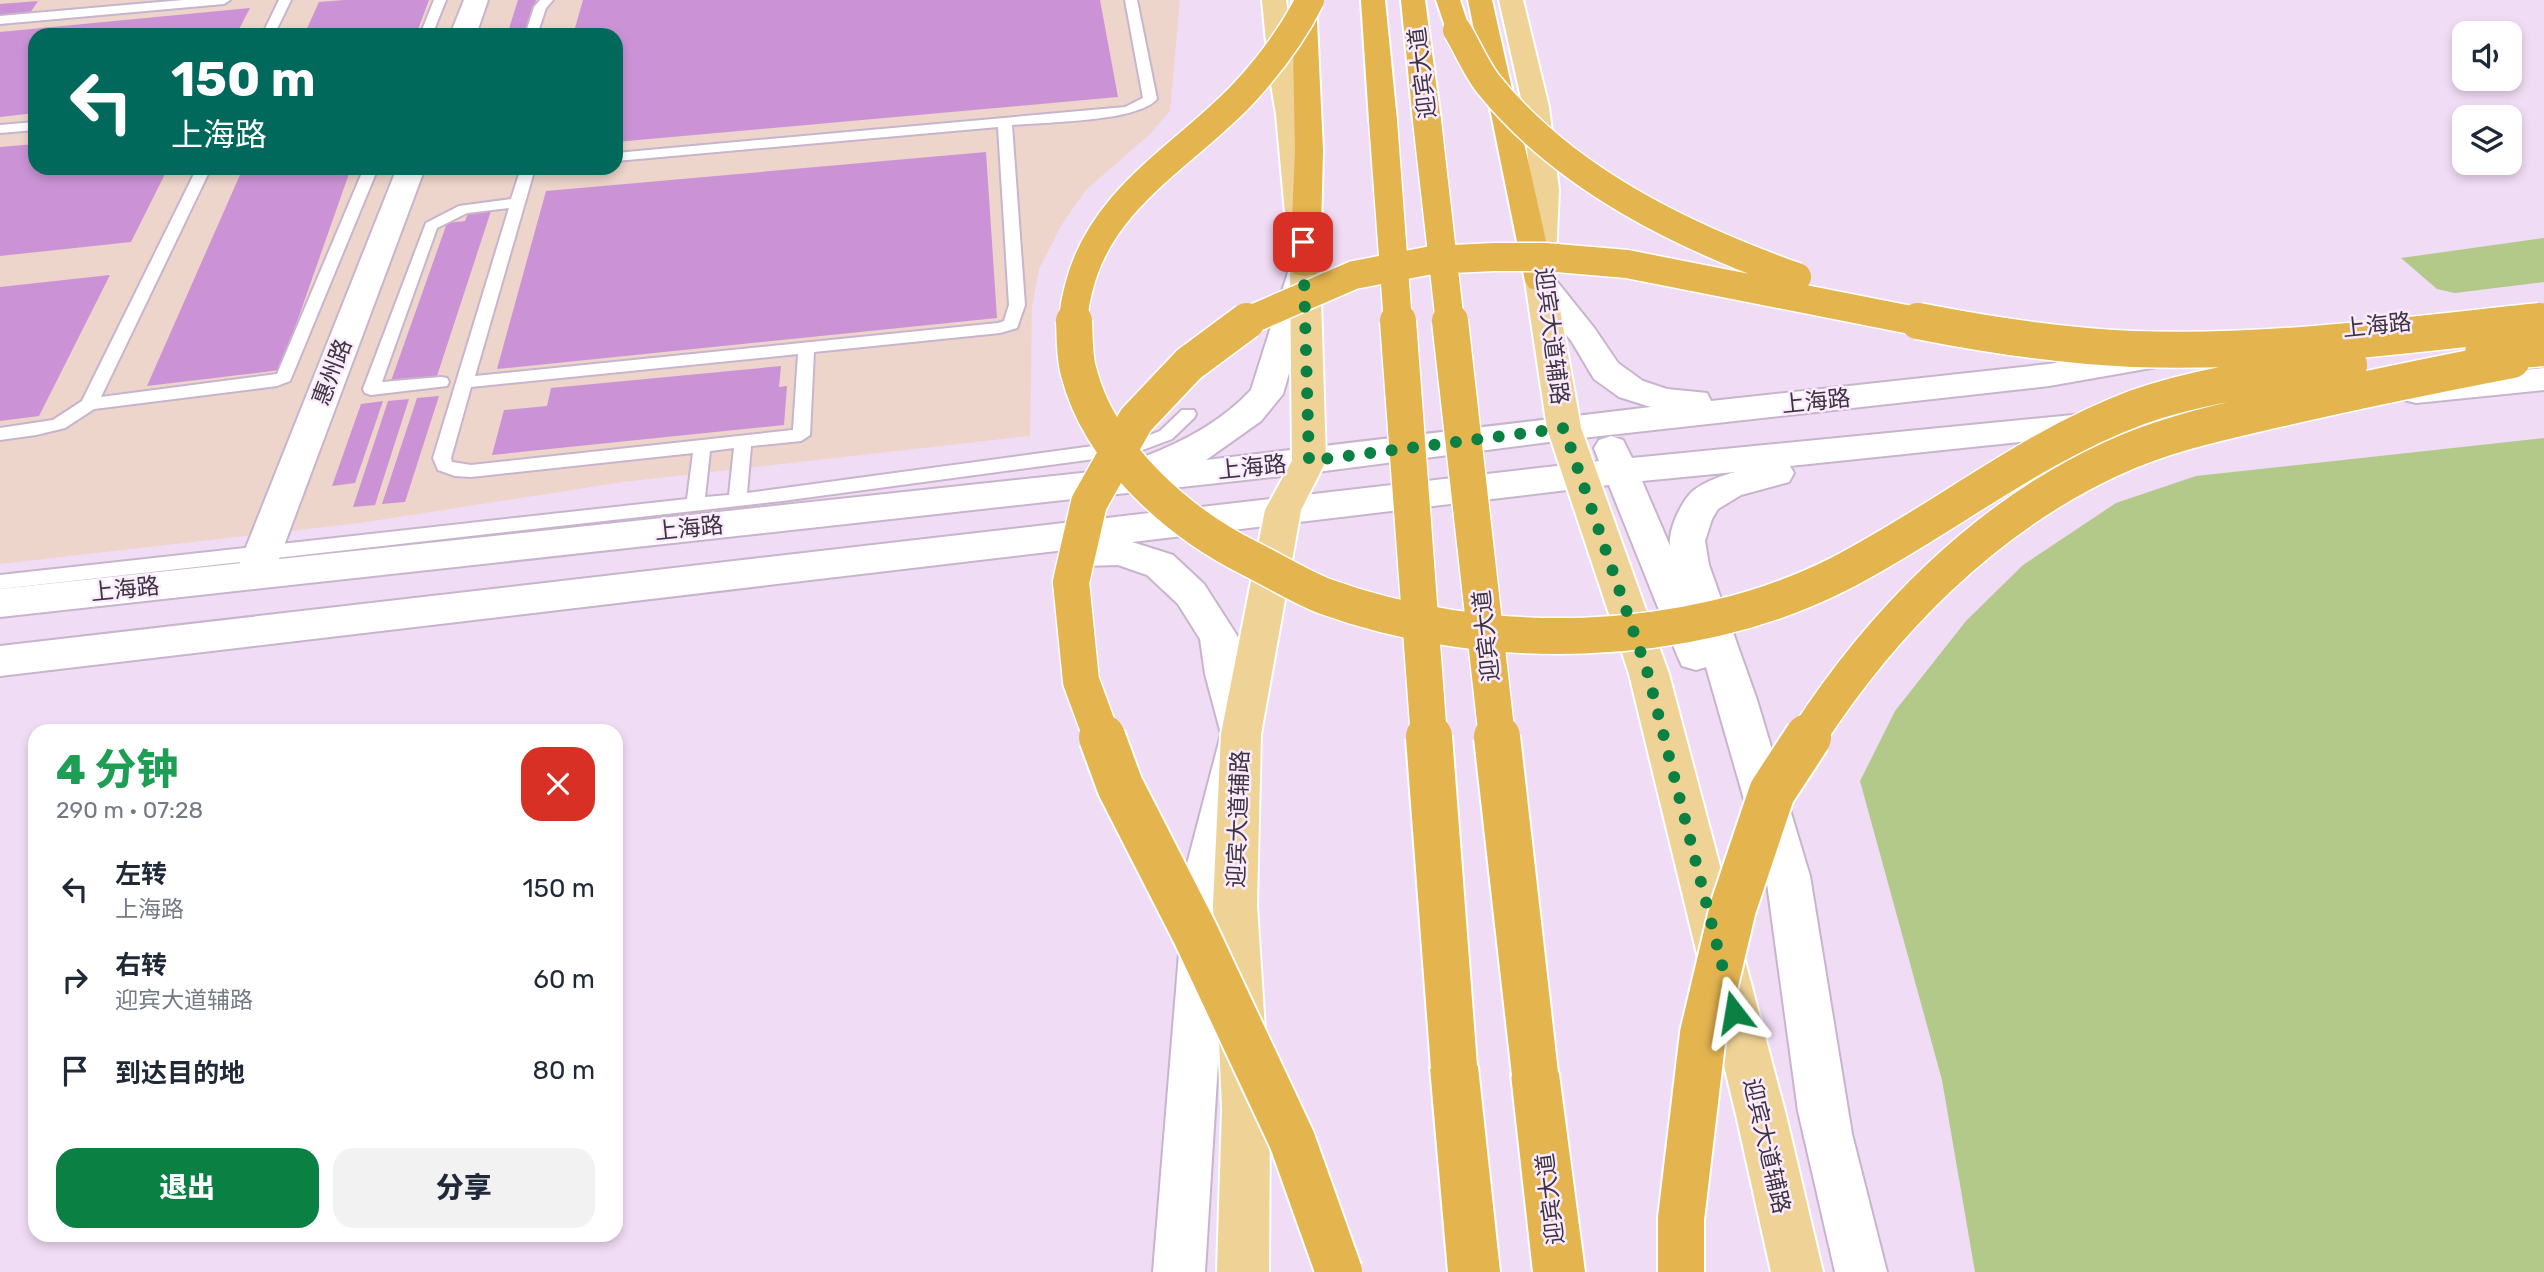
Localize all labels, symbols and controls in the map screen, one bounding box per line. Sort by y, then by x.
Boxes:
map controls [2452,21,2522,175]
button: sound [2452,21,2522,91]
street label: 迎宾大道 [1402,26,1442,120]
text: 150 m [171,50,316,108]
icon: left [56,56,147,147]
button: layers [2452,105,2522,175]
text: 上海路 [171,116,267,154]
pin [1273,212,1333,272]
icon: arrive [1284,223,1322,261]
street label: 迎宾大道辅路 [1530,266,1574,406]
street label: 上海路 [2341,307,2413,343]
street label: 惠州路 [307,335,357,409]
street label: 上海路 [1780,383,1852,419]
street label: 上海路 [1216,449,1288,485]
street label: 上海路 [653,510,725,546]
street label: 上海路 [89,571,161,607]
street label: 迎宾大道 [1467,589,1505,683]
text: 4 分钟 [56,745,178,795]
button: close [521,747,595,821]
street label: 迎宾大道辅路 [1222,750,1254,888]
text: 290 m · 07:28 [56,796,203,824]
text: 左转 [115,859,167,890]
icon: left [56,870,94,908]
text: 150 m [522,873,595,904]
text: 上海路 [115,895,184,923]
text: 右转 [115,950,167,981]
icon: right [56,961,94,999]
text: 60 m [533,964,595,995]
position arrow [1697,975,1771,1049]
text: 迎宾大道辅路 [115,986,253,1014]
icon: arrive [56,1052,94,1090]
text: 80 m [532,1055,595,1086]
text: 到达目的地 [115,1058,245,1089]
street label: 迎宾大道辅路 [1738,1076,1796,1216]
button: 退出 [56,1148,319,1228]
button: 分享 [333,1148,595,1228]
street label: 迎宾大道 [1530,1152,1570,1246]

